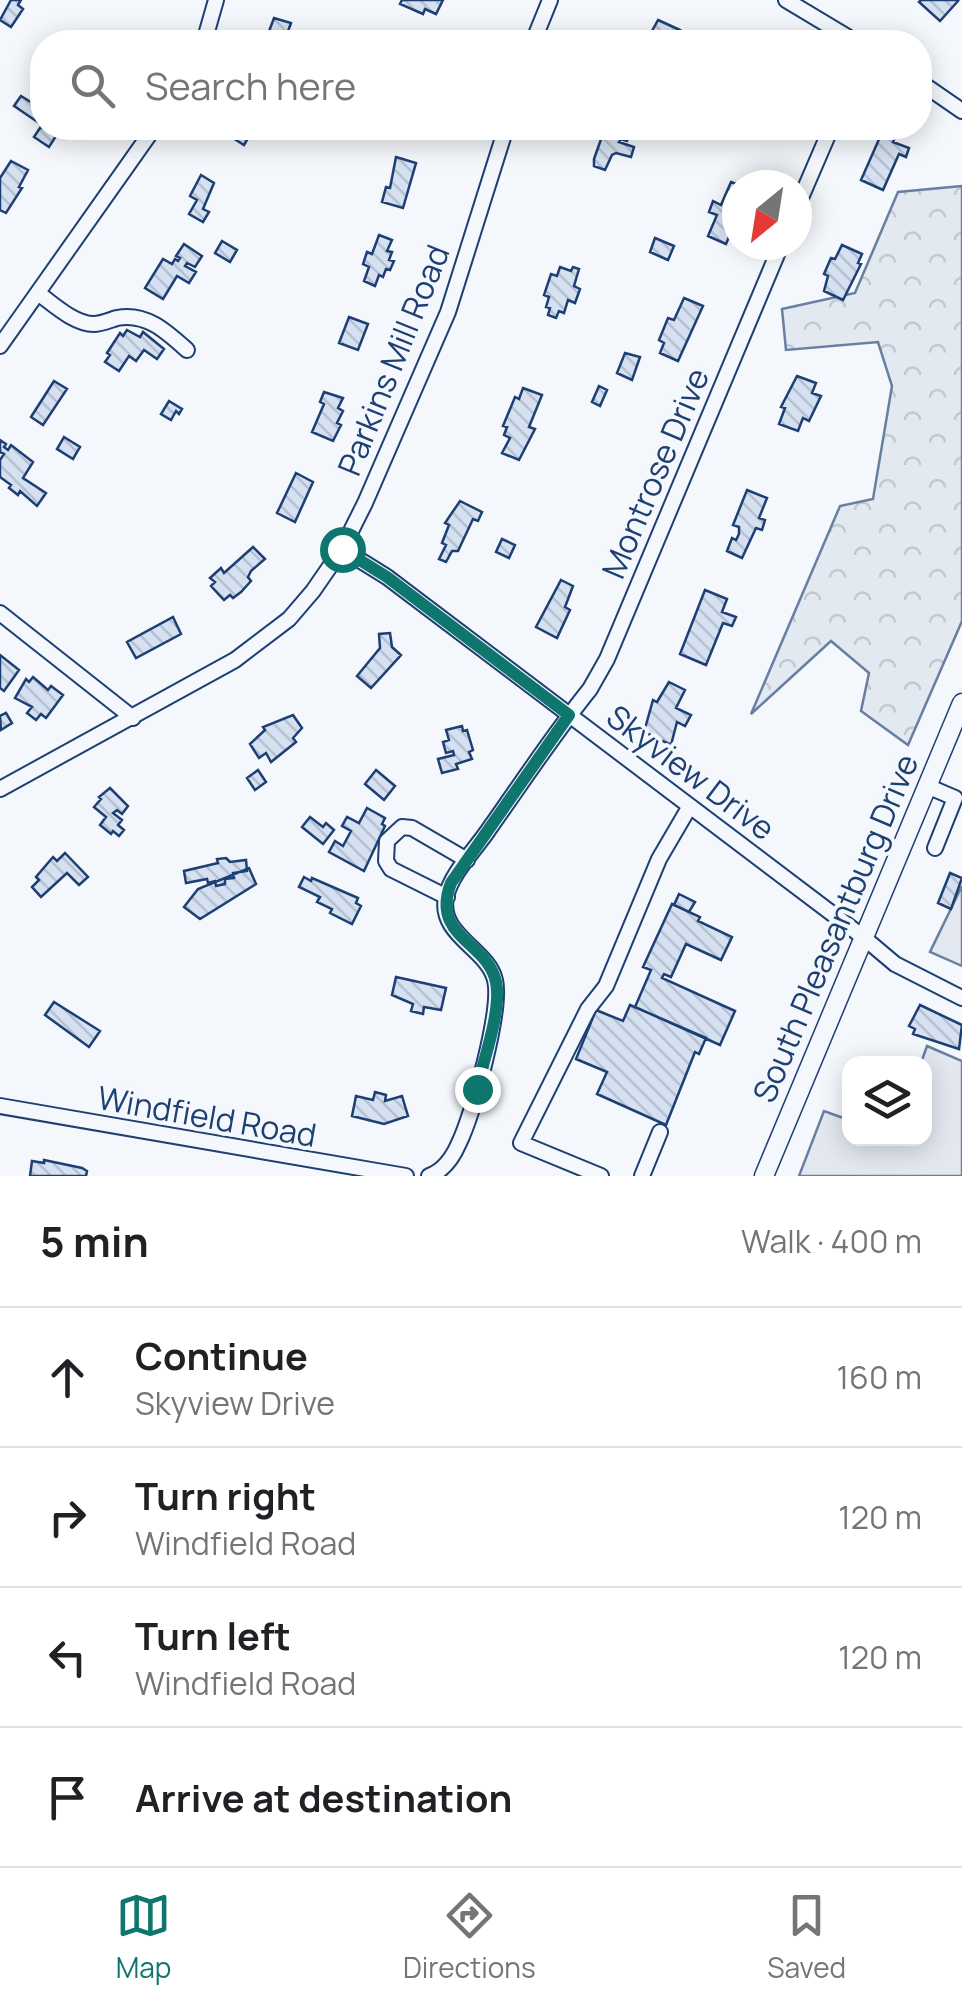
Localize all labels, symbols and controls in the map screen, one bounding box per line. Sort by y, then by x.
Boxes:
search box [30,30,932,140]
icon: search [65,58,120,113]
text: Search here [145,59,356,111]
north arrow [722,170,812,260]
street label: Parkins Mill Road [327,238,459,482]
street label: Montrose Drive [591,361,719,585]
route start [320,527,366,573]
street label: Skyview Drive [598,694,784,850]
street label: South Pleasantburg Drive [742,747,928,1109]
map controls [842,1056,932,1146]
button: layers [842,1056,932,1146]
route end [455,1067,501,1113]
street label: Windfield Road [94,1075,320,1157]
text: 5 min [40,1212,149,1270]
text: Walk · 400 m [741,1219,922,1263]
text: Continue [135,1329,308,1381]
icon: ahead [40,1350,95,1405]
text: 160 m [837,1355,922,1399]
text: Skyview Drive [135,1381,335,1425]
text: Turn right [135,1469,316,1521]
icon: right [40,1490,95,1545]
text: 120 m [838,1495,922,1539]
text: Windfield Road [135,1521,356,1565]
text: Turn left [135,1609,291,1661]
icon: left [40,1630,95,1685]
text: 120 m [838,1635,922,1679]
text: Windfield Road [135,1661,356,1705]
icon: arrive [40,1770,95,1825]
text: Arrive at destination [135,1771,512,1823]
tab: Map [116,1888,171,1986]
tab: Directions [403,1888,536,1986]
tab: Saved [767,1888,846,1986]

